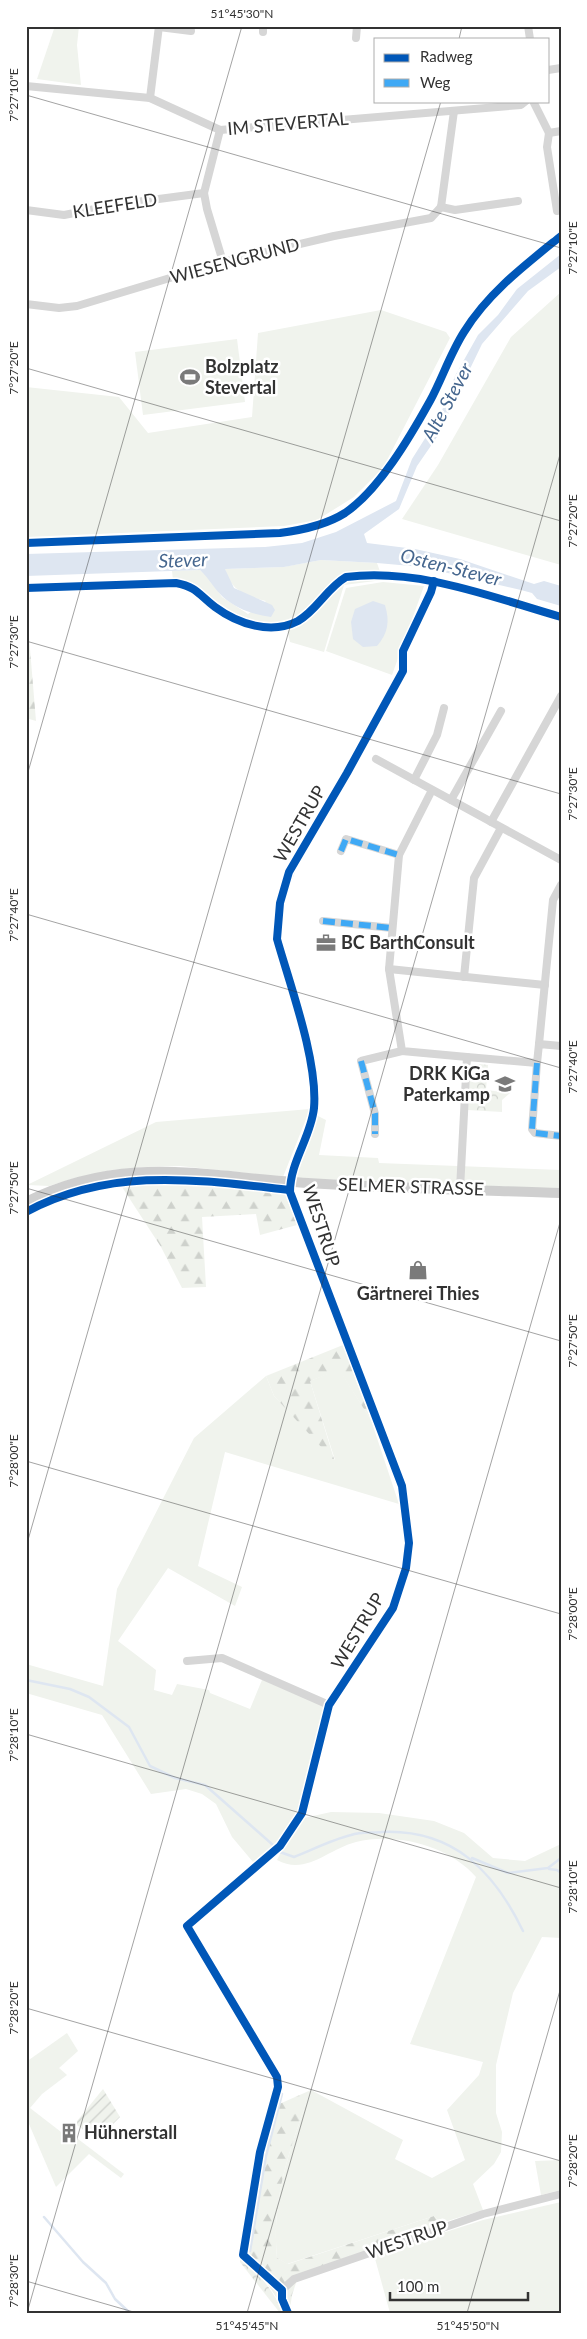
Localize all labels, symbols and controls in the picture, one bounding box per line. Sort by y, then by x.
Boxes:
text: 51°45'30"N [211,6,273,21]
legend [374,38,550,102]
text: Radweg [420,47,473,65]
text: 7°27'10"E [6,68,21,122]
text: Weg [420,73,451,91]
street label: IM STEVERTAL [226,107,349,139]
street label: KLEEFELD [71,187,159,223]
text: 7°27'10"E [565,221,580,275]
street label: WIESENGRUND [168,232,302,288]
text: 7°27'20"E [6,341,21,395]
place label: Bolzplatz Stevertal [205,355,279,398]
water label: Alte Stever [416,358,477,446]
sports icon: Bolzplatz Stevertal [179,366,201,388]
text: 7°27'20"E [565,494,580,548]
water label: Osten-Stever [398,543,504,590]
water label: Stever [158,547,208,572]
text: 7°27'30"E [6,615,21,669]
text: 7°27'30"E [565,767,580,821]
street label: WESTRUP [268,781,330,866]
text: 7°27'40"E [6,888,21,942]
place label: BC BarthConsult [341,931,475,953]
office icon: BC BarthConsult [315,932,337,954]
text: 7°27'40"E [565,1040,580,1094]
place label: DRK KiGa Paterkamp [403,1062,490,1105]
school or university icon: DRK KiGa Paterkamp [494,1073,516,1095]
text: 7°27'50"E [6,1161,21,1215]
street label: SELMER STRASSE [338,1172,484,1200]
street label: WESTRUP [298,1182,346,1270]
shop icon: Gärtnerei Thies [407,1259,429,1281]
place label: Gärtnerei Thies [357,1282,479,1304]
text: 7°27'50"E [565,1314,580,1368]
text: 7°28'00"E [6,1434,21,1488]
text: 7°28'00"E [565,1587,580,1641]
street label: WESTRUP [326,1588,388,1672]
text: 7°28'10"E [6,1708,21,1762]
text: 7°28'10"E [565,1860,580,1914]
text: 7°28'20"E [6,1981,21,2035]
place label: Hühnerstall [84,2121,177,2143]
building icon: Hühnerstall [58,2122,80,2144]
text: 7°28'20"E [565,2134,580,2188]
street label: WESTRUP [363,2215,450,2263]
text: 7°28'30"E [6,2254,21,2308]
scale bar [390,2269,527,2301]
text: 100 m [397,2277,439,2295]
text: 51°45'45"N [216,2318,278,2333]
text: 51°45'50"N [437,2318,499,2333]

